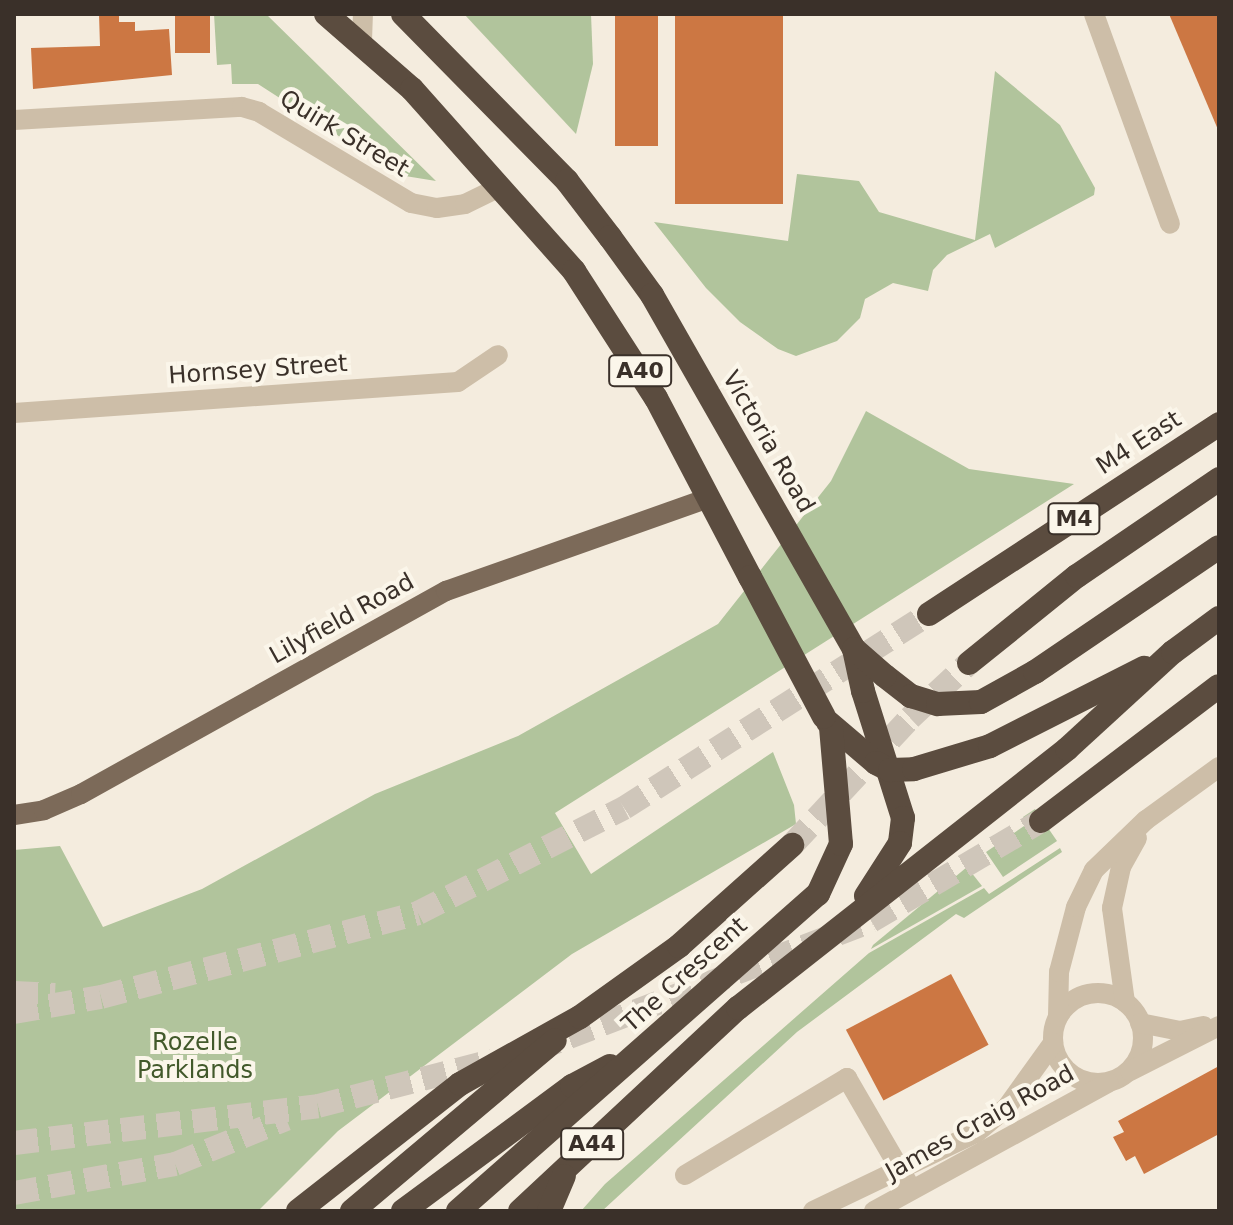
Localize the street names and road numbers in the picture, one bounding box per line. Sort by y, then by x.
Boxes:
street label: Quirk Street [274,84,414,184]
street label: Hornsey Street [168,349,348,391]
road number: A40 [608,353,672,389]
street label: Victoria Road [716,366,820,518]
street label: M4 East [1091,405,1187,481]
road number: M4 [1046,501,1102,537]
street label: Lilyfield Road [265,567,419,671]
street label: The Crescent [617,911,753,1039]
street label: James Craig Road [881,1059,1079,1187]
road number: A44 [560,1126,624,1162]

